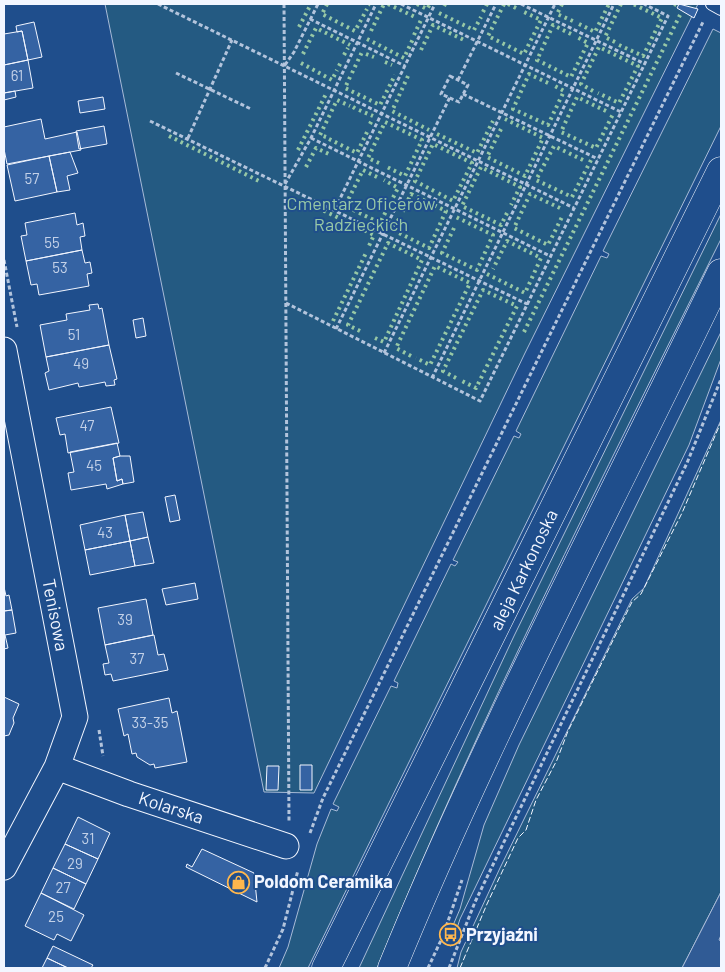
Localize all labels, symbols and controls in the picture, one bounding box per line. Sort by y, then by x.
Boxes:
house number: 61 [11,66,23,84]
house number: 57 [25,169,39,187]
park label: Cmentarz Oficerów Radzieckich [287,192,435,235]
house number: 55 [44,233,60,251]
house number: 53 [52,258,68,276]
house number: 51 [68,325,80,343]
house number: 49 [73,354,89,372]
house number: 47 [80,416,94,434]
house number: 45 [86,456,102,474]
street label: aleja Karkonoska [484,506,562,633]
house number: 43 [97,523,113,541]
street label: Tenisowa [38,577,74,653]
house number: 39 [117,610,133,628]
house number: 37 [130,649,144,667]
house number: 33-35 [132,713,168,731]
street label: Kolarska [136,786,207,828]
house number: 31 [82,829,94,847]
house number: 29 [67,854,83,872]
shop icon: Poldom Ceramika [226,870,250,894]
place label: Poldom Ceramika [254,870,393,892]
house number: 27 [55,878,71,896]
house number: 25 [48,907,64,925]
bus stop icon: Przyjaźni [438,923,462,947]
place label: Przyjaźni [466,923,538,945]

